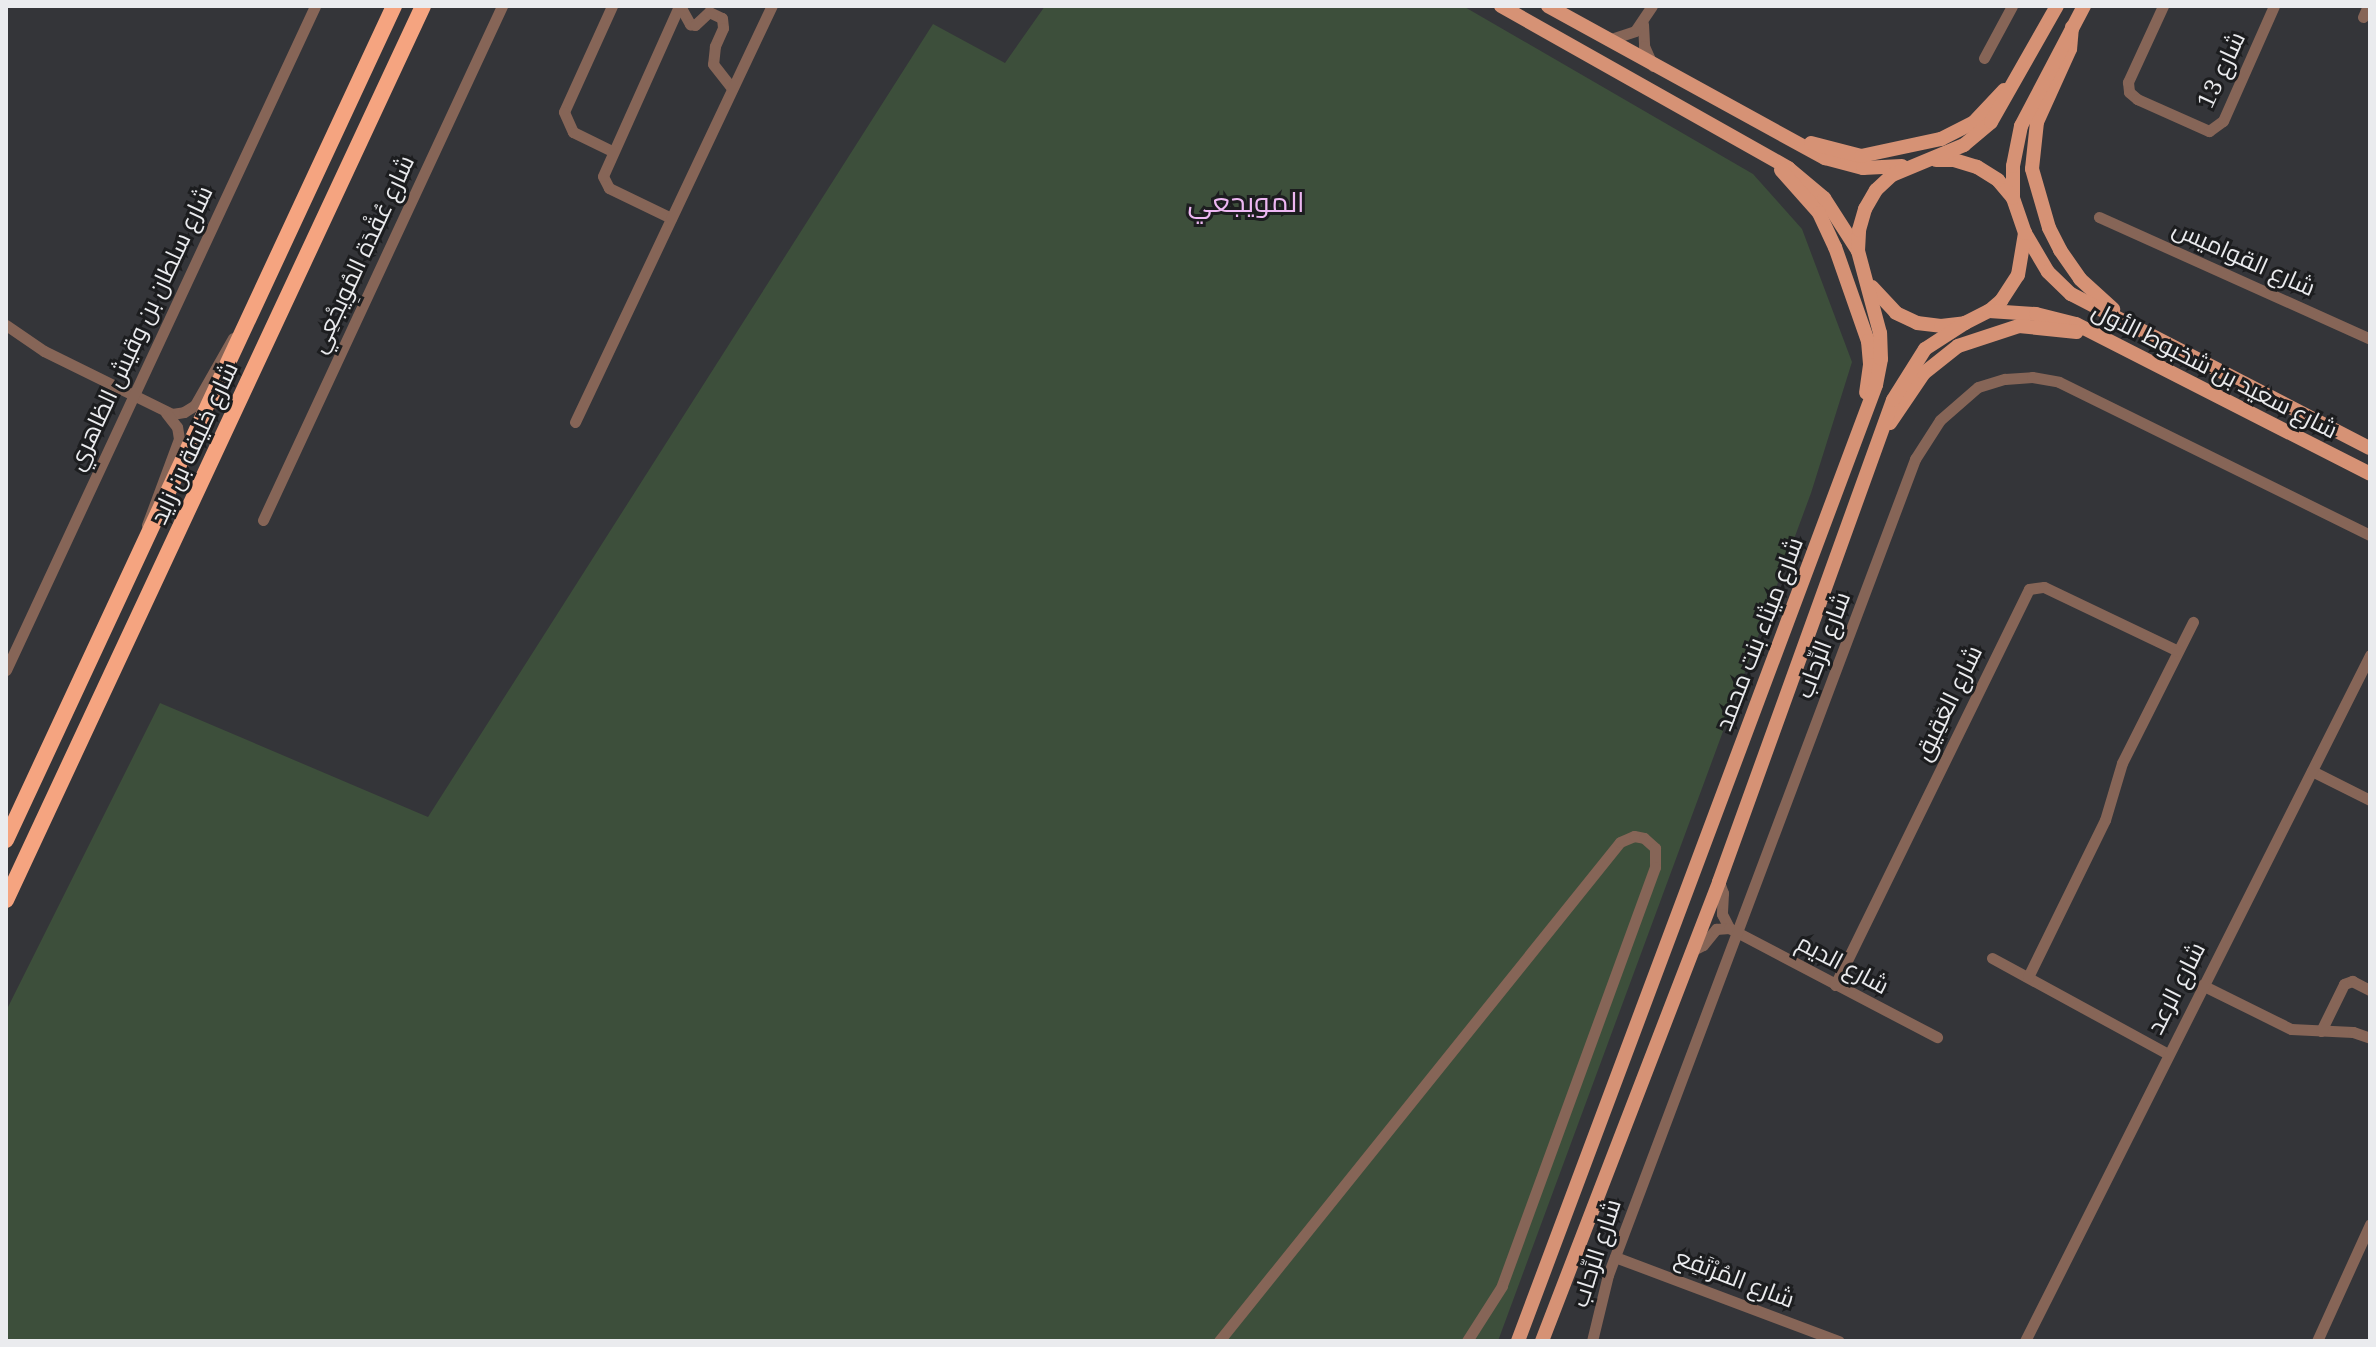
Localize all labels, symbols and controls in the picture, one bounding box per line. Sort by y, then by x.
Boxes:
street label: شارع 13 [2191,27,2251,113]
street label: شارع عُقْدَة المُوِيجْعِي [304,151,420,357]
street label: شارع سلطان بن وقيش الظاهري [61,181,219,475]
district label: المويجعي [1187,185,1305,219]
street label: شارع القواميس [2168,214,2320,302]
street label: شارع سعيد بن شخبوط الأول [2088,296,2342,444]
street label: شارع خليفة بن زايد [144,357,244,529]
street label: شارع ميثاء بنت محمد [1709,533,1809,735]
street label: شارع الرِّحاب [1790,588,1856,702]
street label: شارع العَقِيق [1908,641,1988,765]
street label: شارع الديم [1792,928,1894,1000]
street label: شارع الرعد [2141,937,2211,1039]
street label: شارع الرِّحاب [1565,1195,1627,1311]
street label: شارع المُرْتَفِع [1671,1242,1799,1314]

